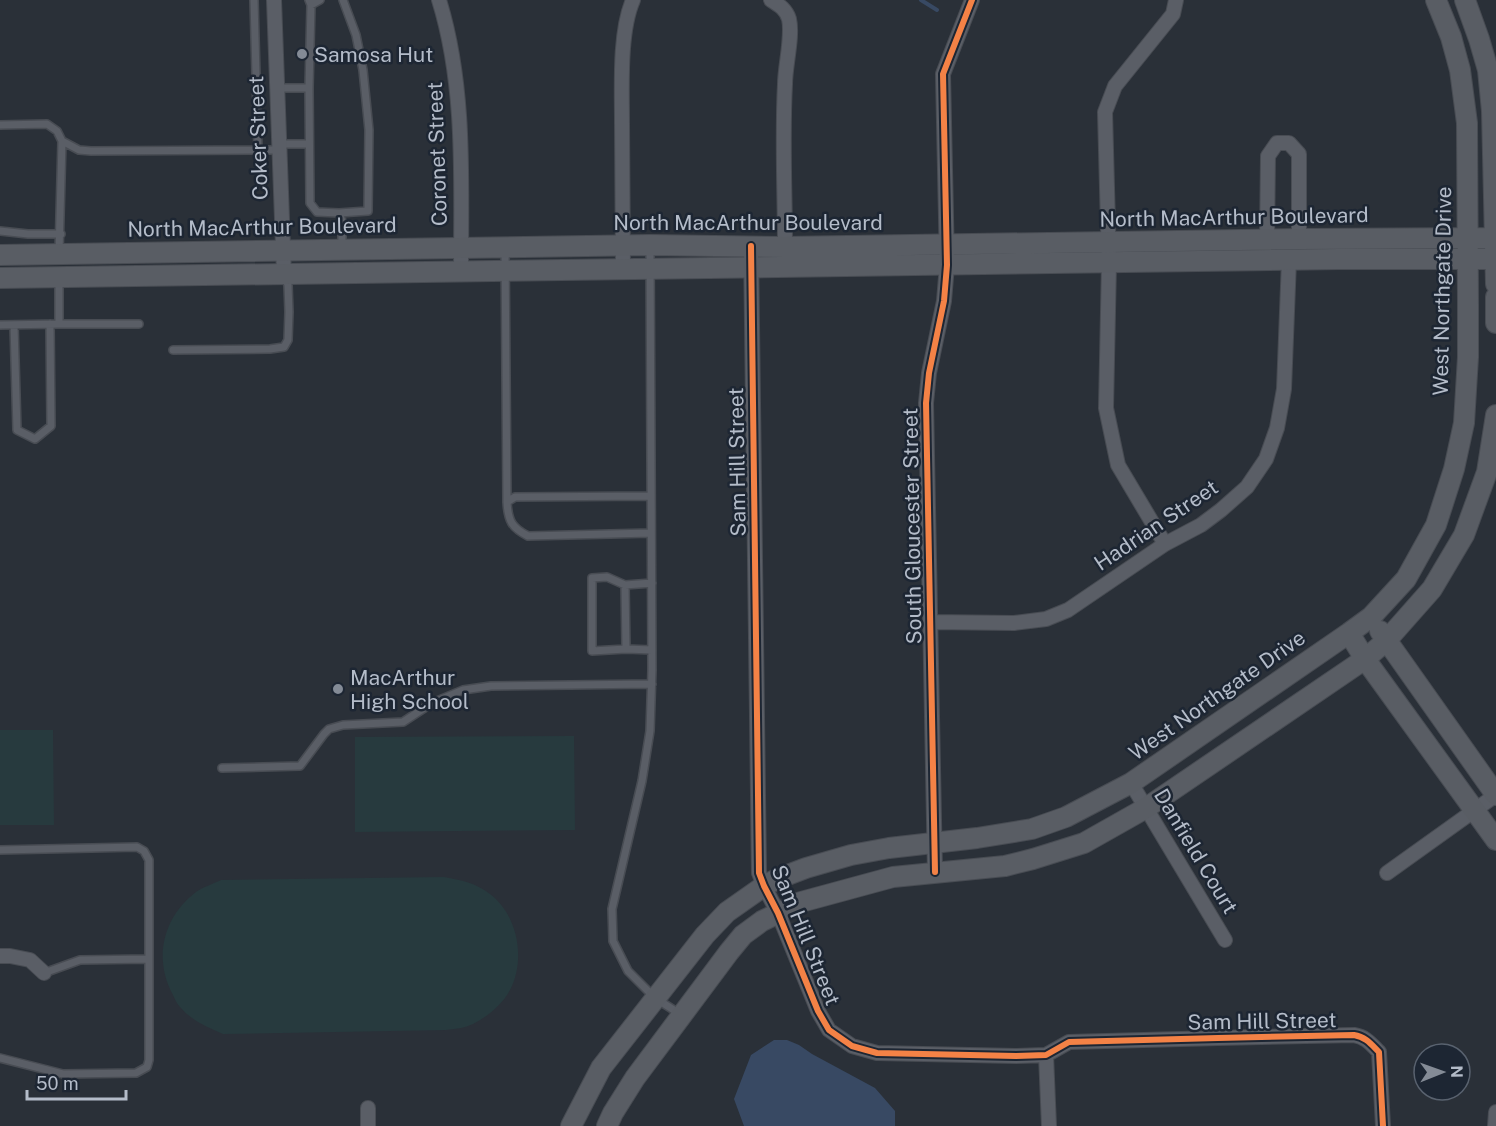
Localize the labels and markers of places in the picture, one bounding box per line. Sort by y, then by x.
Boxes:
place label: Samosa Hut [314,42,433,67]
marker: Samosa Hut [295,47,309,61]
place label: MacArthur High School [350,665,469,714]
marker: MacArthur High School [331,682,345,696]

